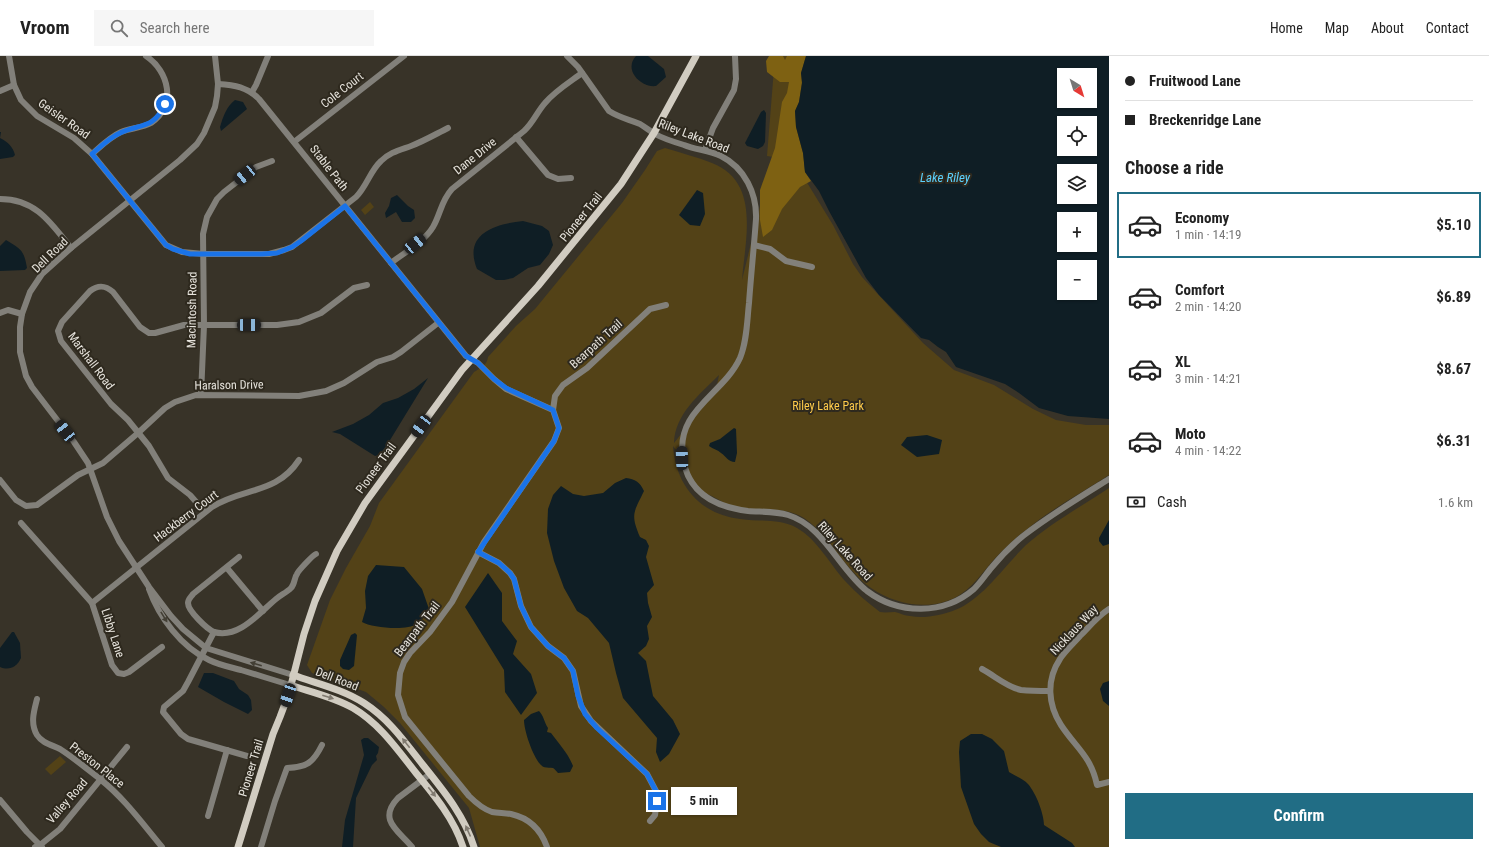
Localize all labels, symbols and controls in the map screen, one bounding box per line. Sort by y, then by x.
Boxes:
search box [94,10,374,46]
text: Vroom [20,16,70,39]
icon: search [108,17,130,39]
text: Search here [140,19,209,37]
text: Home [1270,20,1303,36]
text: Map [1325,20,1349,36]
text: About [1371,20,1404,36]
text: Contact [1426,20,1469,36]
north arrow [1057,68,1097,108]
map controls [1057,68,1097,300]
street label: Cole Court [318,69,366,111]
text: Fruitwood Lane [1149,72,1241,90]
route start [156,95,174,113]
street label: Geisler Road [35,96,93,142]
text: Breckenridge Lane [1149,111,1261,129]
street label: Riley Lake Road [657,116,731,156]
button: locate [1057,116,1097,156]
street label: Dane Drive [451,134,499,177]
street label: Stable Path [307,142,351,194]
text: Choose a ride [1125,157,1224,178]
car [232,163,258,187]
button: layers [1057,164,1097,204]
water label: Lake Riley [920,170,971,185]
street label: Pioneer Trail [557,190,605,244]
icon: car [1127,207,1163,243]
text: Economy [1175,209,1229,227]
button: + [1057,212,1097,252]
text: $5.10 [1436,216,1471,234]
text: 1 min · 14:19 [1175,227,1241,242]
car [402,232,428,256]
street label: Dell Road [29,234,71,276]
button: − [1057,260,1097,300]
street label: Macintosh Road [184,272,200,348]
icon: car [1127,279,1163,315]
text: Comfort [1175,281,1224,299]
text: $6.89 [1436,288,1471,306]
text: 2 min · 14:20 [1175,299,1241,314]
street label: Bearpath Trail [567,317,625,371]
car [237,319,261,331]
street label: Marshall Road [65,330,117,392]
icon: car [1127,351,1163,387]
text: XL [1175,353,1191,371]
text: $8.67 [1436,360,1471,378]
text: 3 min · 14:21 [1175,371,1241,386]
street label: Haralson Drive [194,377,264,393]
park label: Riley Lake Park [792,399,864,413]
car [409,413,433,439]
car [53,418,77,444]
icon: car [1127,423,1163,459]
text: Moto [1175,425,1206,443]
text: $6.31 [1436,432,1471,450]
street label: Pioneer Trail [353,440,399,496]
text: 4 min · 14:22 [1175,443,1241,458]
car [676,446,688,470]
street label: Hackberry Court [151,487,221,545]
icon: cash [1125,491,1147,513]
text: Cash [1157,493,1187,511]
text: 1.6 km [1438,495,1473,510]
street label: Riley Lake Road [815,519,875,583]
street label: Bearpath Trail [391,599,443,659]
street label: Nicklaus Way [1047,602,1101,658]
street label: Libby Lane [98,607,128,660]
one-way arrow [160,611,167,623]
one-way arrow [250,661,262,667]
street label: Dell Road [314,664,360,694]
car [279,682,297,708]
one-way arrow [322,694,334,700]
street label: Pioneer Trail [236,738,266,798]
one-way arrow [402,738,410,749]
street label: Preston Place [67,739,127,791]
street label: Valley Road [44,776,90,826]
one-way arrow [427,787,436,798]
callout: 5 min [671,787,737,815]
route end [648,792,666,810]
text: 5 min [690,793,718,808]
button: Confirm [1125,793,1473,839]
one-way arrow [465,826,471,837]

